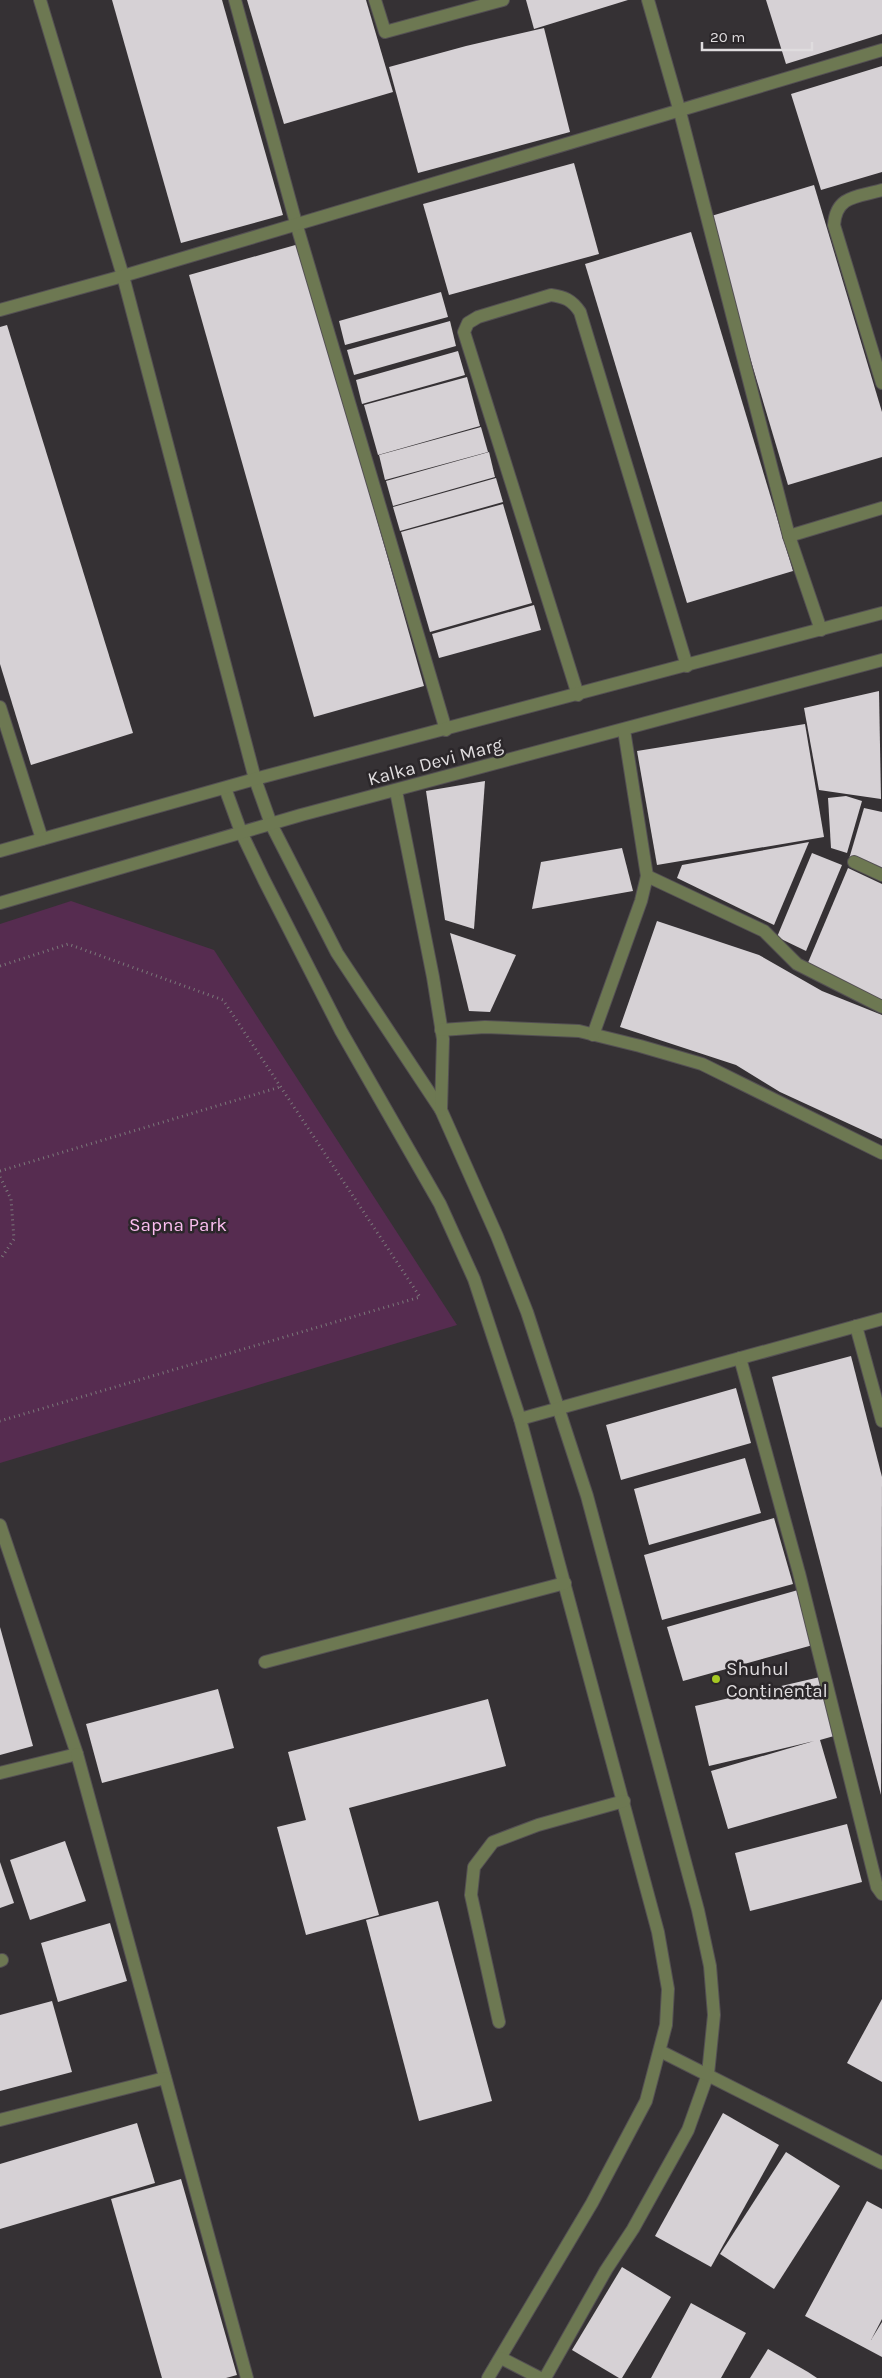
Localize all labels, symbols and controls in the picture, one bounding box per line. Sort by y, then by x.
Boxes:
scale bar [702,20,812,52]
text: 20 m [710,28,745,46]
street label: Kalka Devi Marg [365,733,505,791]
park label: Sapna Park [129,1214,227,1236]
place label: Shuhul Continental [726,1658,828,1702]
marker: Shuhul Continental [710,1673,722,1685]

